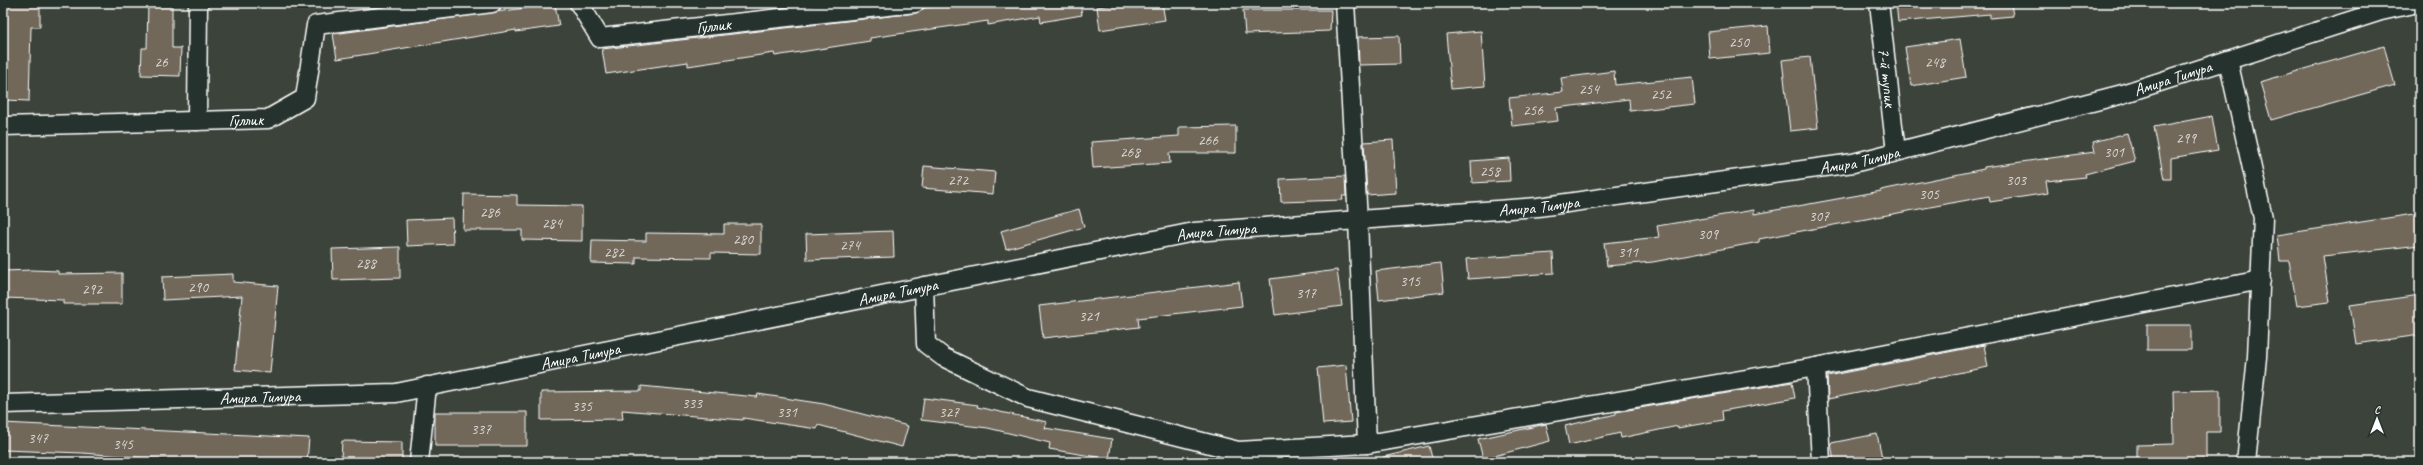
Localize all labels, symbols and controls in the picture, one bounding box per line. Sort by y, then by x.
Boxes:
street label: Гуллик [695,13,734,38]
house number: 250 [1729,33,1750,52]
street label: 7-й тупик [1874,47,1902,110]
house number: 26 [154,53,169,72]
house number: 248 [1925,53,1946,72]
street label: Амира Тимура [2131,55,2215,100]
house number: 254 [1579,80,1600,99]
house number: 252 [1651,85,1672,104]
house number: 256 [1523,101,1544,120]
street label: Гуллик [228,109,265,131]
house number: 299 [2176,129,2197,148]
house number: 266 [1198,131,1219,150]
street label: Амира Тимура [1818,141,1902,178]
house number: 268 [1120,143,1141,162]
house number: 301 [2104,143,2125,162]
house number: 258 [1480,162,1501,181]
house number: 272 [948,171,969,190]
house number: 303 [2006,171,2027,190]
house number: 305 [1919,185,1940,204]
street label: Амира Тимура [1498,191,1582,220]
house number: 286 [480,203,501,222]
house number: 307 [1809,207,1830,226]
house number: 284 [542,214,563,233]
street label: Амира Тимура [1174,217,1258,246]
house number: 309 [1698,225,1719,244]
house number: 280 [733,230,754,249]
house number: 274 [840,236,861,255]
house number: 282 [604,243,625,262]
house number: 311 [1618,243,1639,262]
house number: 288 [356,254,377,273]
house number: 315 [1400,272,1421,291]
street label: Амира Тимура [856,273,941,310]
house number: 290 [188,278,209,297]
house number: 292 [82,280,103,299]
house number: 317 [1296,284,1317,303]
house number: 321 [1079,307,1100,326]
street label: Амира Тимура [538,337,623,374]
street label: Амира Тимура [219,385,302,408]
house number: 333 [682,394,703,413]
house number: 335 [572,397,593,416]
north arrow [2357,399,2397,439]
text: С [2374,402,2381,416]
house number: 331 [777,403,798,422]
house number: 327 [939,403,960,422]
house number: 337 [471,420,492,439]
house number: 347 [28,429,49,448]
house number: 345 [113,435,134,454]

